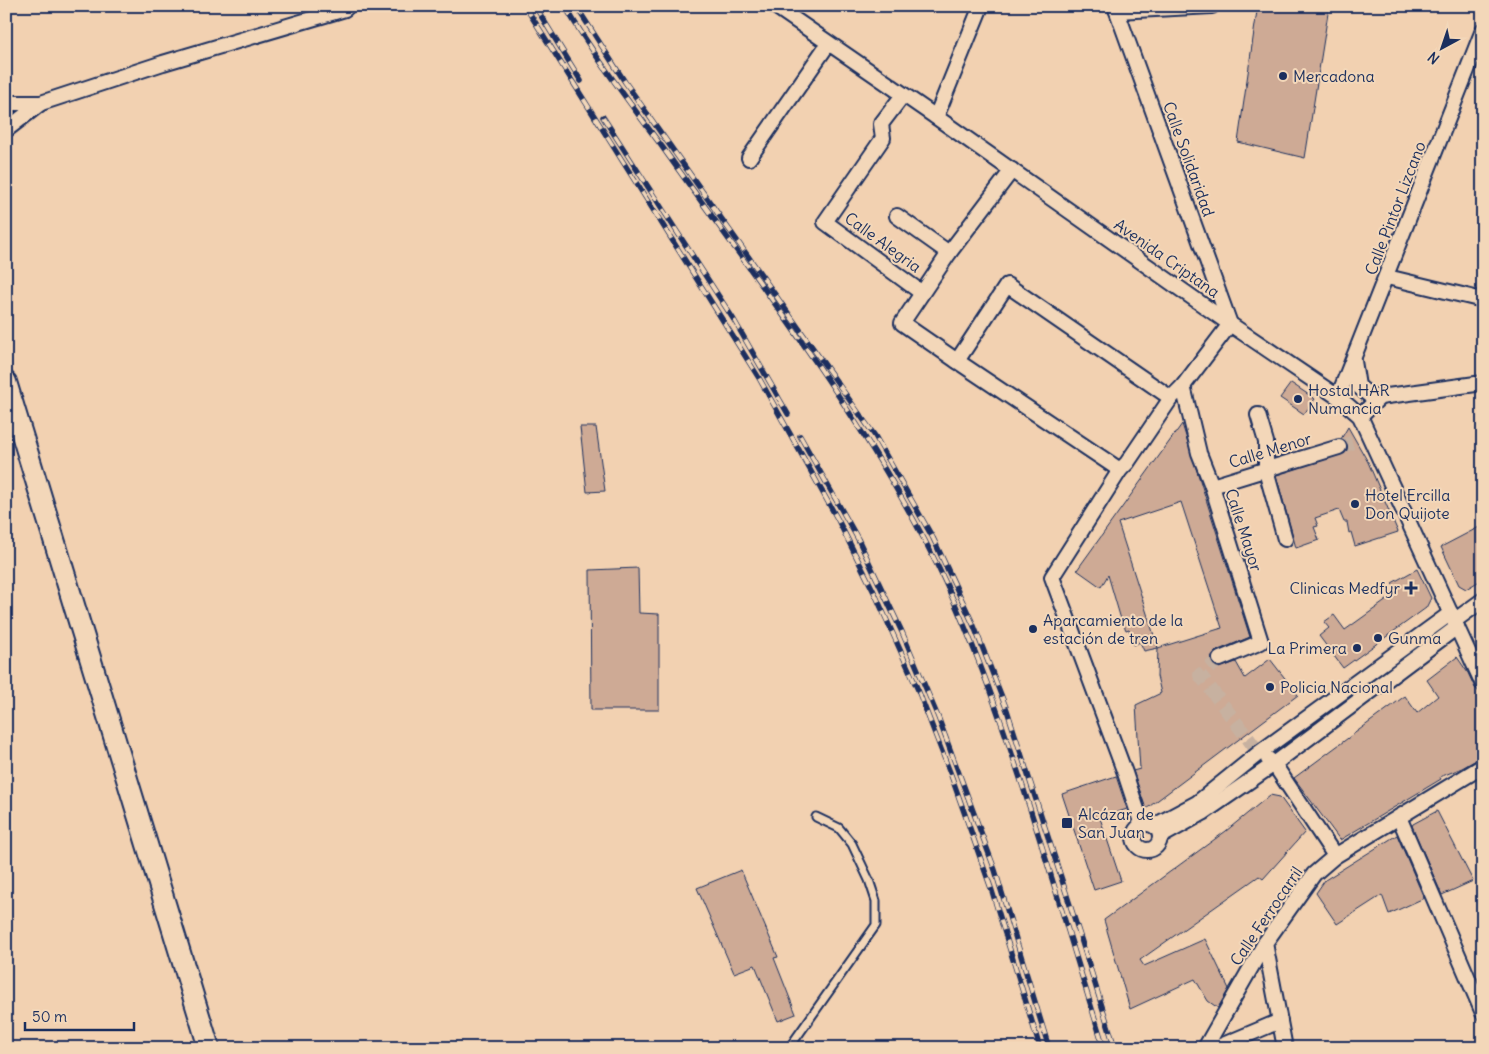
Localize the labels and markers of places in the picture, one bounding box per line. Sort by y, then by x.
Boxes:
place label: Mercadona [1293,66,1375,86]
marker: Mercadona [1277,70,1289,82]
place label: Hostal HAR Numancia [1308,380,1390,418]
marker: Hostal HAR Numancia [1292,393,1304,405]
place label: Hotel Ercilla Don Quijote [1365,485,1450,523]
marker: Hotel Ercilla Don Quijote [1349,498,1361,510]
place label: Clinicas Medfyr [1289,578,1400,598]
marker: Clinicas Medfyr [1404,581,1418,595]
place label: Aparcamiento de la estación de tren [1043,610,1183,648]
marker: Aparcamiento de la estación de tren [1027,623,1039,635]
place label: Gunma [1388,628,1441,648]
marker: Gunma [1372,632,1384,644]
place label: La Primera [1268,638,1347,658]
marker: La Primera [1351,642,1363,654]
place label: Policia Nacional [1280,677,1393,697]
marker: Policia Nacional [1264,681,1276,693]
place label: Alcázar de San Juan [1078,804,1154,842]
marker: Alcázar de San Juan [1060,816,1074,830]

